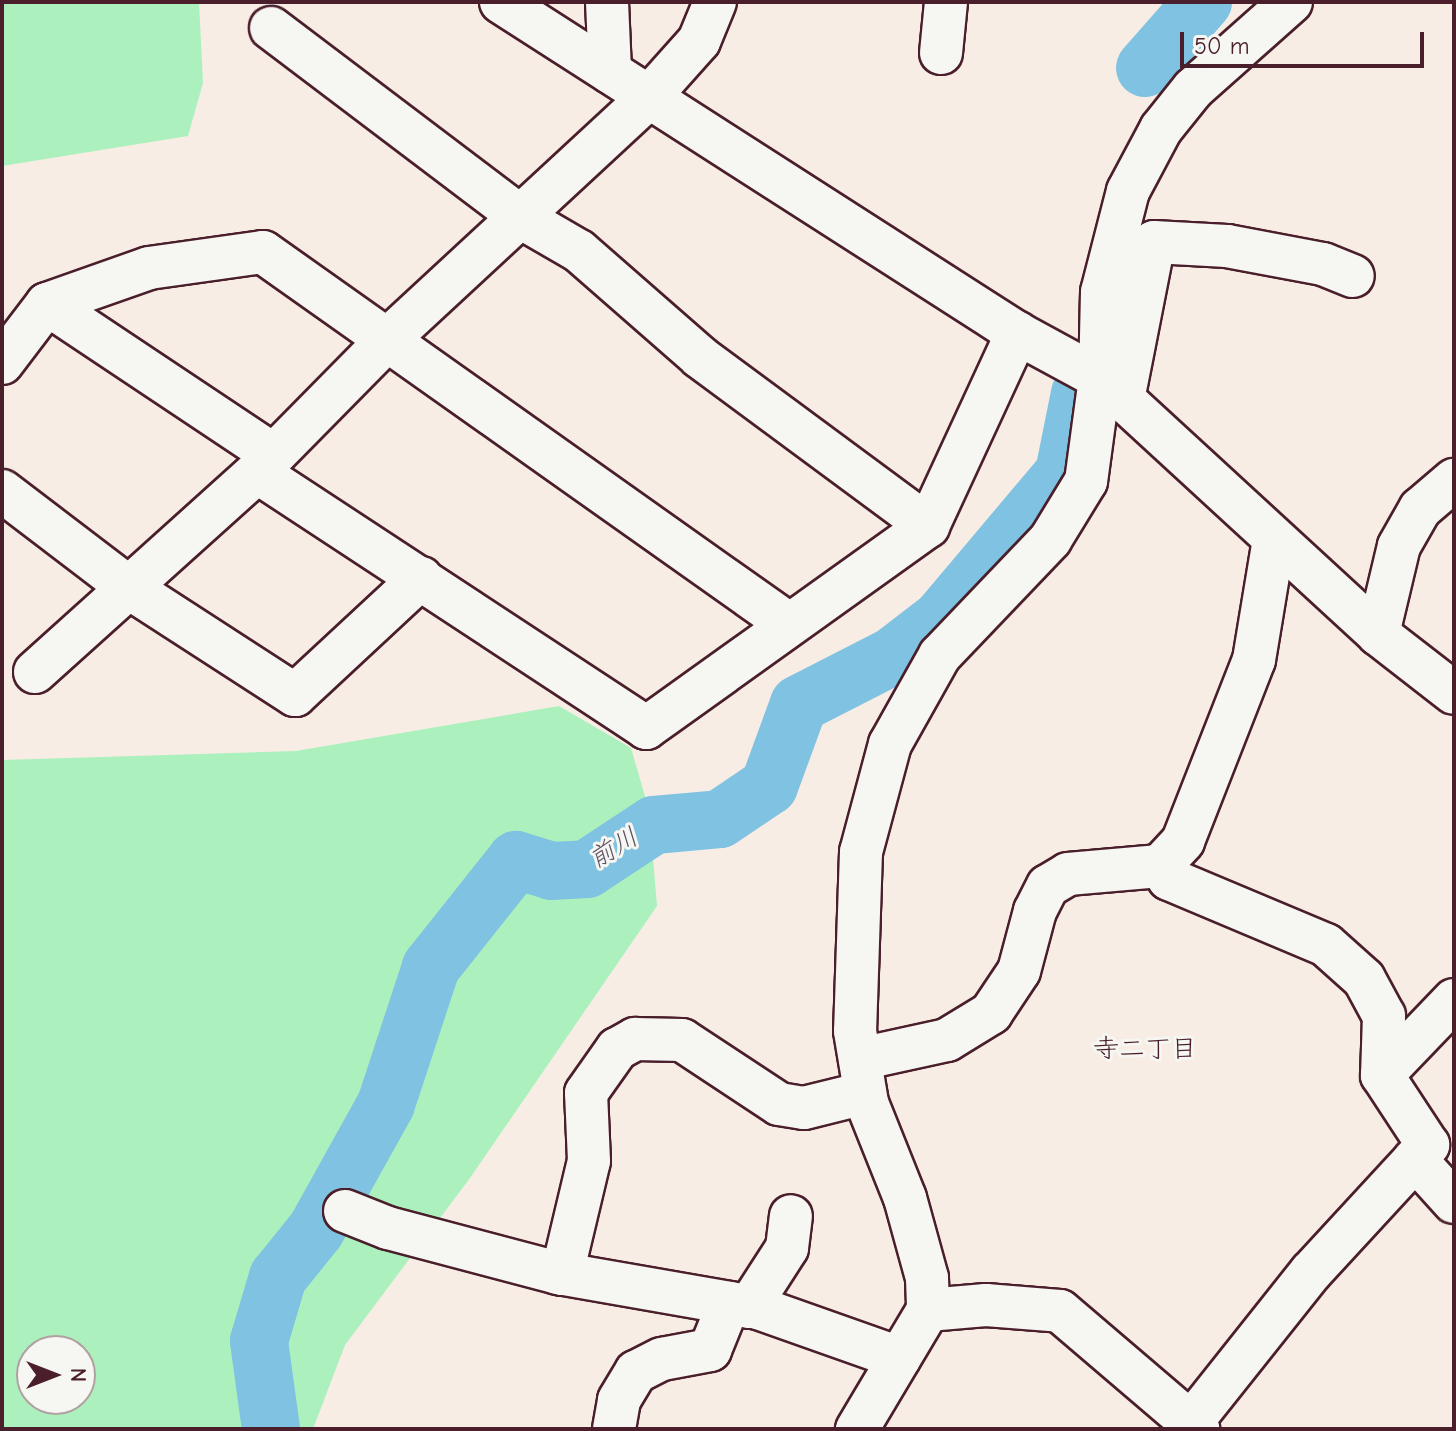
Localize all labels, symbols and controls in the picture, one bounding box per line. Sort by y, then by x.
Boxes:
scale bar [1184,16,1428,66]
text: 50 m [1194,32,1250,60]
water label: 前川 [584,822,644,876]
district label: 寺二丁目 [1093,1034,1197,1066]
north arrow [16,1335,96,1415]
text: N [65,1368,91,1382]

